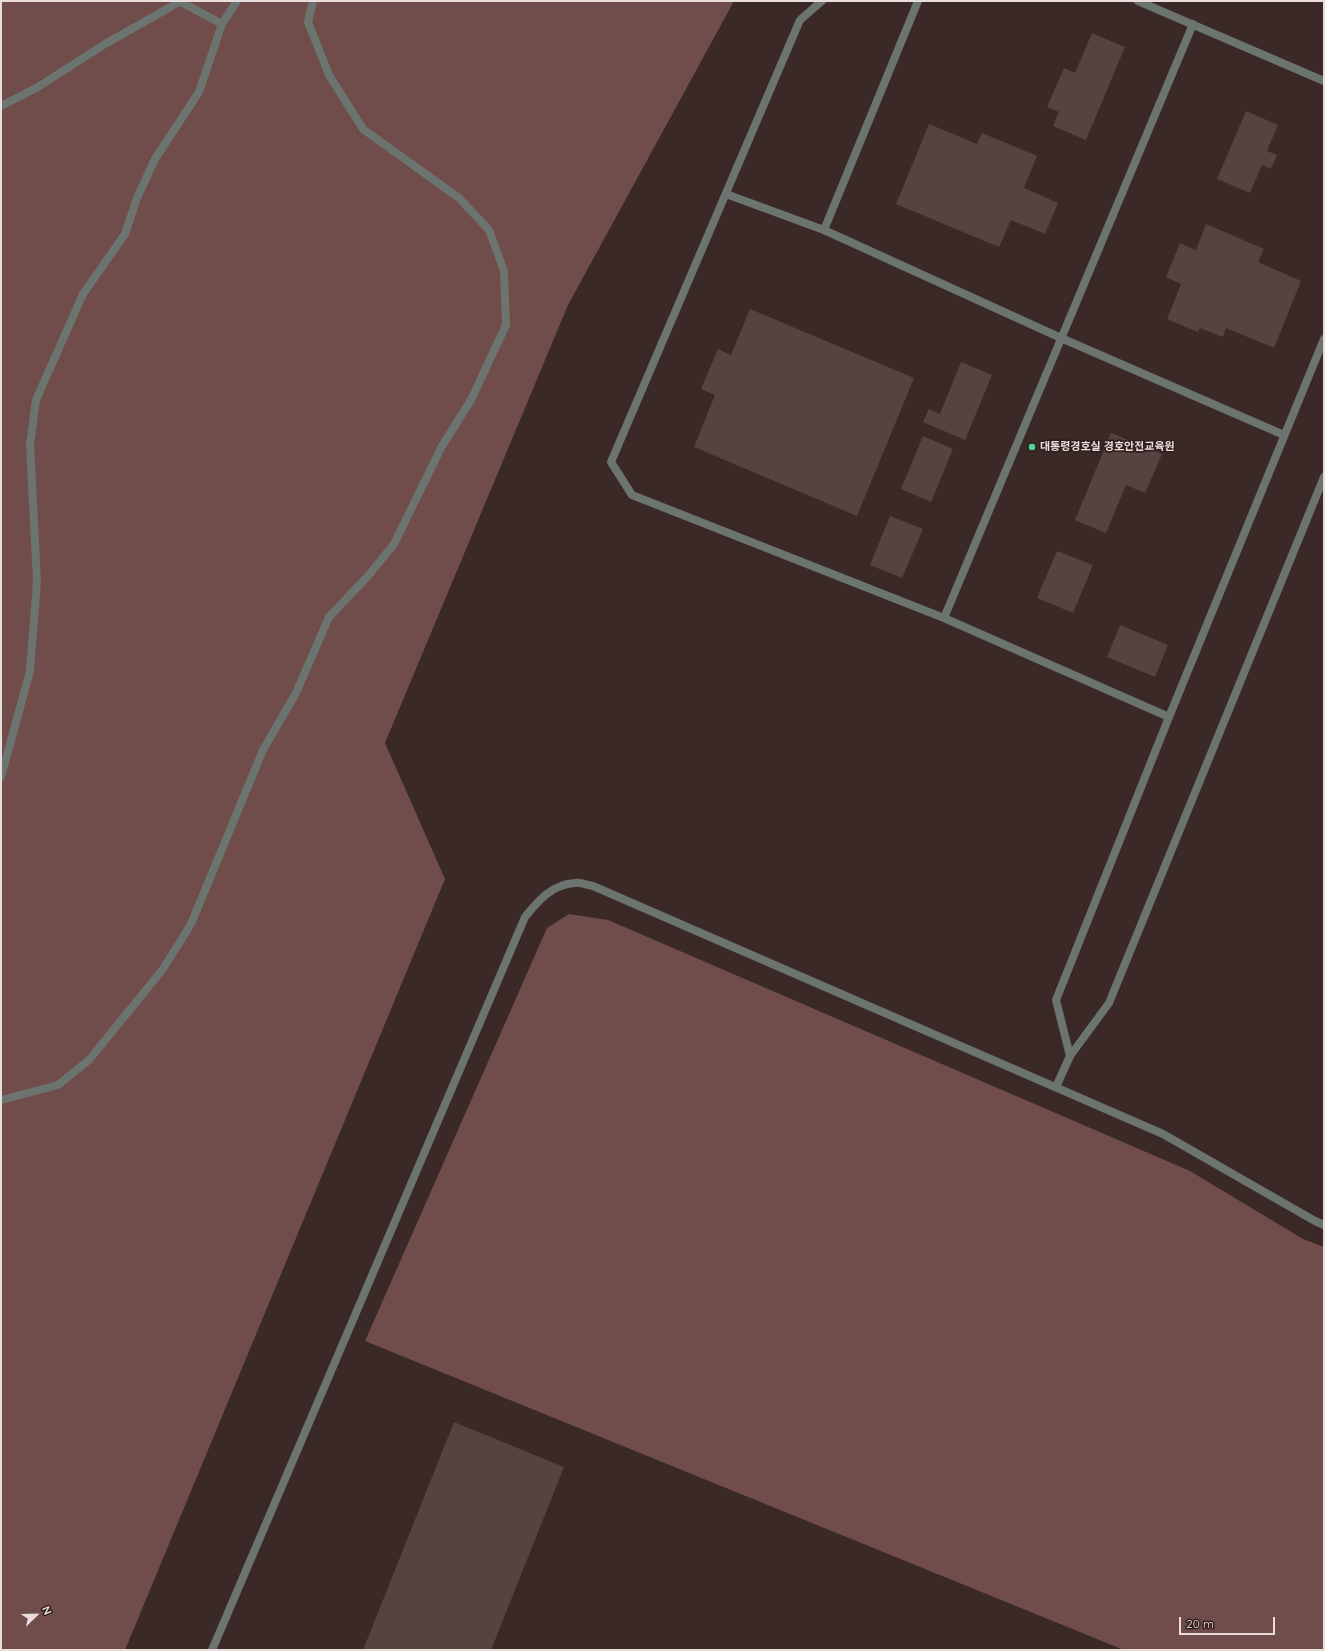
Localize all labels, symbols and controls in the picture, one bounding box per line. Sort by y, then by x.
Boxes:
place label: 대통령경호실 경호안전교육원 [1040,440,1175,454]
marker: 대통령경호실 경호안전교육원 [1027,442,1037,452]
north arrow [16,1595,56,1635]
text: N [39,1604,55,1617]
scale bar [1181,1609,1277,1635]
text: 20 m [1186,1616,1214,1631]

